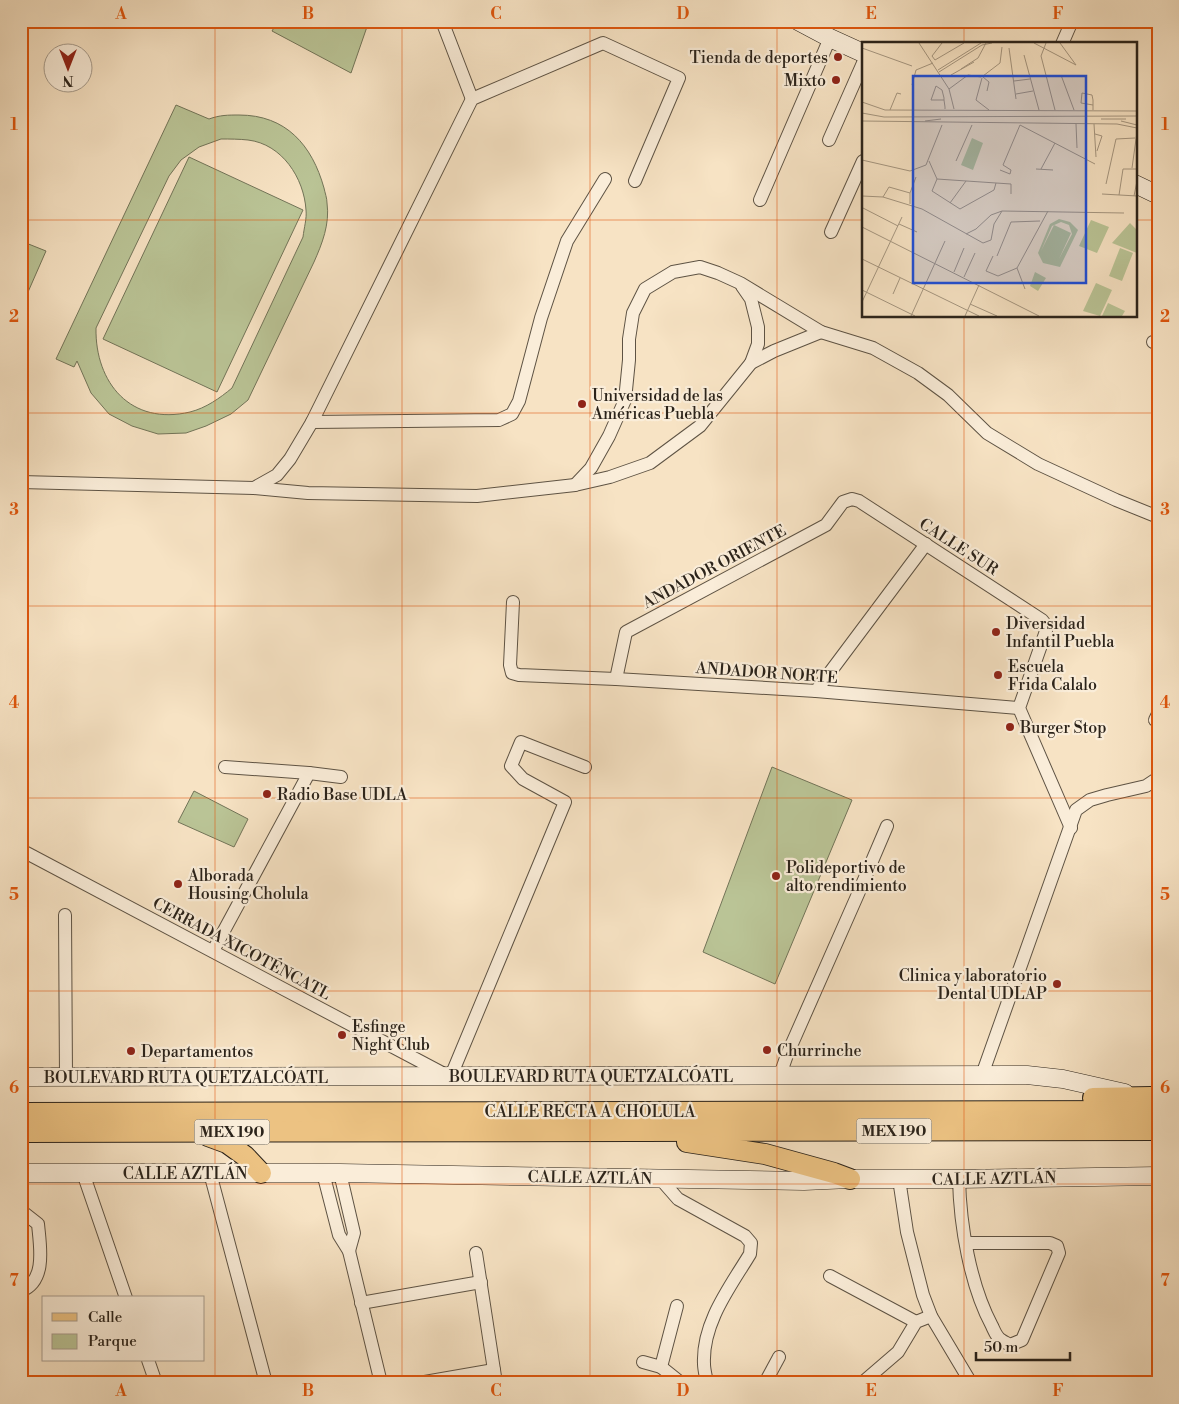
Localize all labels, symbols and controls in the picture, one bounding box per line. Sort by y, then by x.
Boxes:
text: A [114,4,127,24]
text: B [302,4,314,24]
text: C [490,4,502,24]
text: D [677,4,690,24]
text: E [865,4,877,24]
text: F [1052,4,1064,24]
north arrow [42,42,92,92]
inset map [862,42,1136,318]
place label: Tienda de deportes [690,48,828,68]
marker: Tienda de deportes [832,51,844,63]
text: N [62,71,74,89]
place label: Mixto [784,71,826,91]
marker: Mixto [830,74,842,86]
text: 1 [10,115,18,135]
text: 1 [1161,115,1169,135]
text: 2 [9,307,19,327]
text: 2 [1160,307,1170,327]
place label: Universidad de las Américas Puebla [591,386,723,424]
marker: Universidad de las Américas Puebla [576,398,588,410]
text: 3 [9,500,19,520]
text: 3 [1160,500,1170,520]
street label: CALLE SUR [915,514,1002,580]
street label: ANDADOR ORIENTE [638,521,790,614]
place label: Diversidad Infantil Puebla [1006,614,1115,652]
marker: Diversidad Infantil Puebla [990,626,1002,638]
place label: Escuela Frida Calalo [1008,657,1097,695]
street label: ANDADOR NORTE [694,658,839,688]
marker: Escuela Frida Calalo [992,669,1004,681]
text: 4 [9,693,20,713]
text: 4 [1160,693,1171,713]
place label: Burger Stop [1019,718,1106,738]
marker: Burger Stop [1004,721,1016,733]
place label: Radio Base UDLA [277,785,408,805]
marker: Radio Base UDLA [261,788,273,800]
place label: Polideportivo de alto rendimiento [786,858,907,896]
place label: Alborada Housing Cholula [187,866,309,904]
marker: Polideportivo de alto rendimiento [770,870,782,882]
marker: Alborada Housing Cholula [172,878,184,890]
text: 5 [9,885,19,905]
text: 5 [1160,885,1170,905]
street label: CERRADA XICOTÉNCATL [149,892,335,1005]
place label: Clinica y laboratorio Dental UDLAP [899,966,1047,1004]
marker: Clinica y laboratorio Dental UDLAP [1051,978,1063,990]
place label: Esfinge Night Club [352,1017,430,1055]
marker: Esfinge Night Club [336,1029,348,1041]
place label: Churrinche [777,1041,862,1061]
place label: Departamentos [141,1042,253,1062]
marker: Churrinche [761,1044,773,1056]
marker: Departamentos [125,1045,137,1057]
street label: BOULEVARD RUTA QUETZALCÓATL [448,1065,733,1087]
street label: BOULEVARD RUTA QUETZALCÓATL [43,1066,328,1088]
text: 6 [9,1078,19,1098]
text: 6 [1160,1078,1170,1098]
street label: CALLE RECTA A CHOLULA [485,1102,696,1122]
road number: MEX 190 [856,1118,932,1144]
road number: MEX 190 [194,1120,270,1144]
street label: CALLE AZTLÁN [123,1162,247,1184]
street label: CALLE AZTLÁN [527,1165,653,1189]
street label: CALLE AZTLÁN [931,1166,1057,1190]
text: 7 [9,1271,19,1291]
text: 7 [1160,1271,1170,1291]
legend [42,1296,205,1362]
text: Calle [88,1308,122,1327]
scale bar [976,1329,1070,1361]
text: Parque [88,1332,137,1351]
text: 50 m [984,1338,1018,1357]
text: A [114,1381,127,1401]
text: B [302,1381,314,1401]
text: C [490,1381,502,1401]
text: D [677,1381,690,1401]
text: E [865,1381,877,1401]
text: F [1052,1381,1064,1401]

